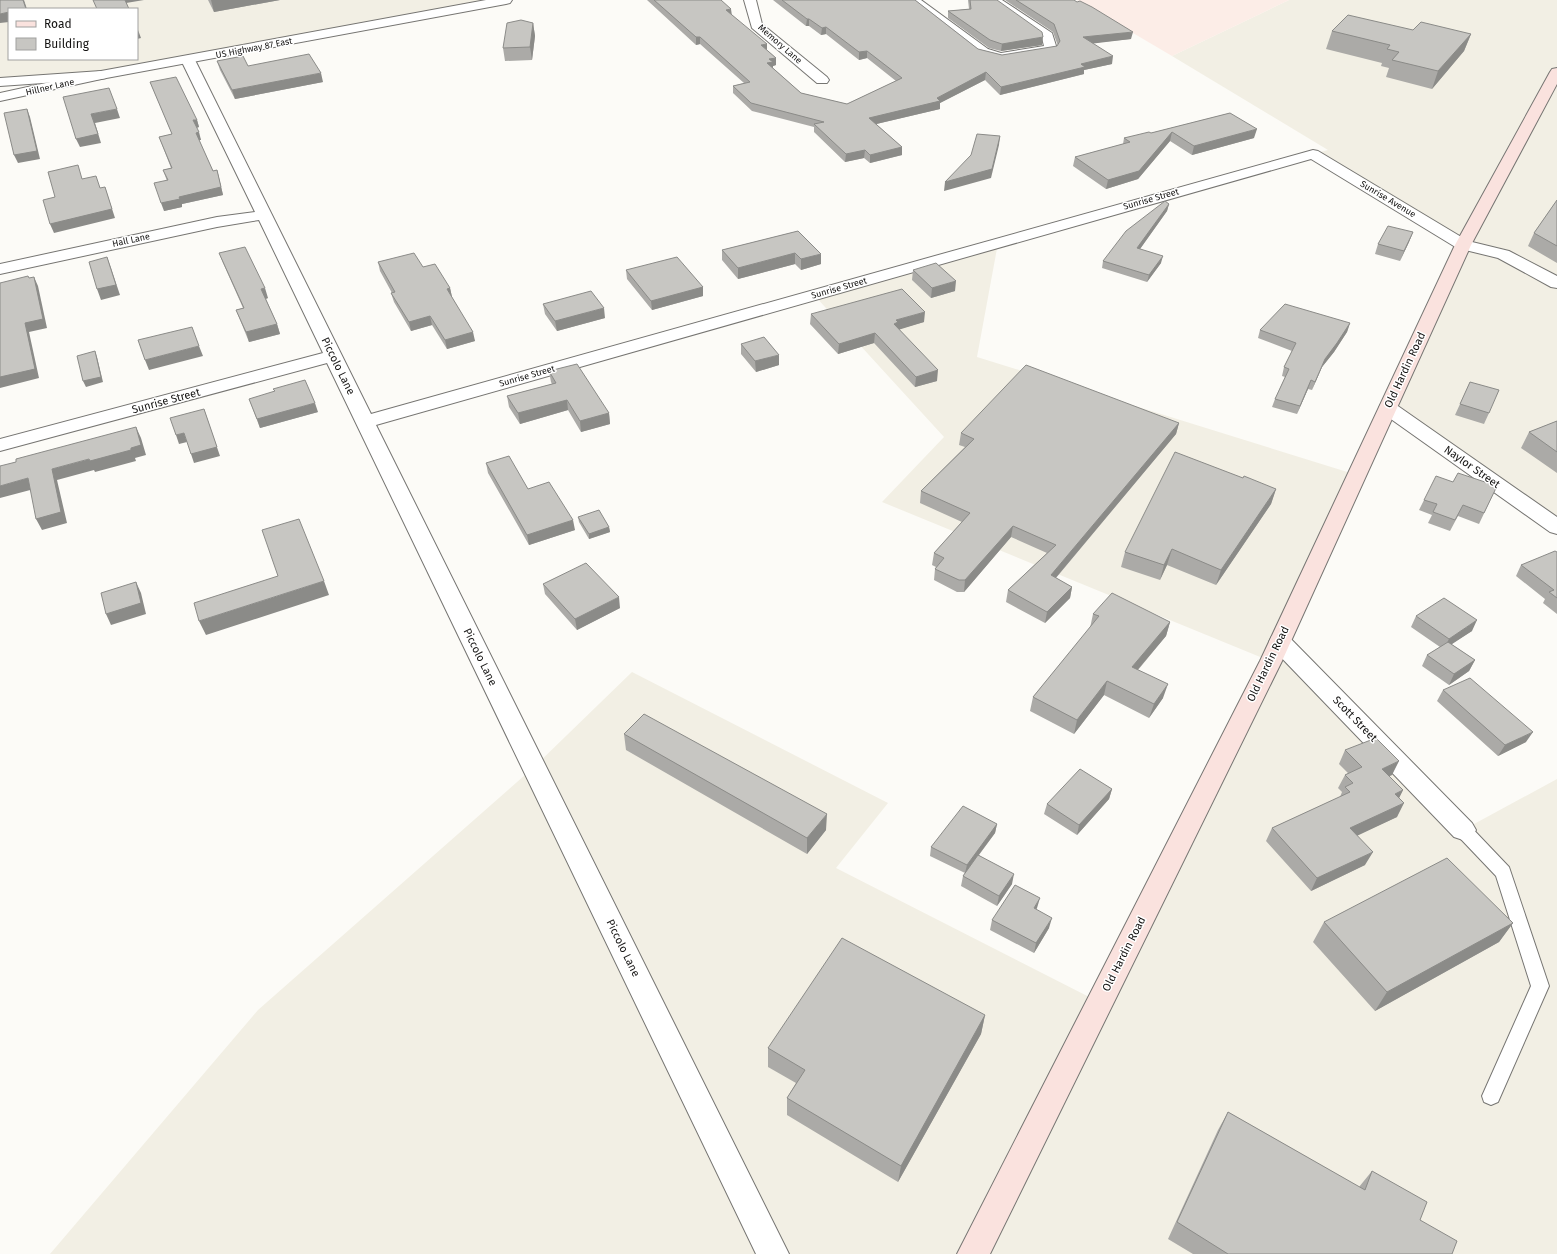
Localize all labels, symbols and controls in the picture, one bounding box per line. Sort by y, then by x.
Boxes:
legend [8,8,138,60]
text: Road [44,17,72,31]
street label: Memory Lane [756,22,804,66]
street label: US Highway 87 East [215,36,294,60]
text: Building [44,37,90,51]
street label: Hillner Lane [25,77,75,97]
street label: Sunrise Avenue [1359,179,1418,220]
street label: Sunrise Street [1122,186,1181,212]
street label: Hall Lane [111,231,151,249]
street label: Sunrise Street [810,275,869,301]
street label: Old Hardin Road [1382,330,1428,410]
street label: Piccolo Lane [319,335,357,397]
street label: Sunrise Street [498,363,557,389]
street label: Sunrise Street [130,386,202,416]
street label: Naylor Street [1442,443,1503,491]
street label: Old Hardin Road [1244,624,1292,704]
street label: Piccolo Lane [461,626,499,688]
street label: Scott Street [1330,694,1380,744]
street label: Old Hardin Road [1100,914,1148,994]
street label: Piccolo Lane [604,917,642,979]

